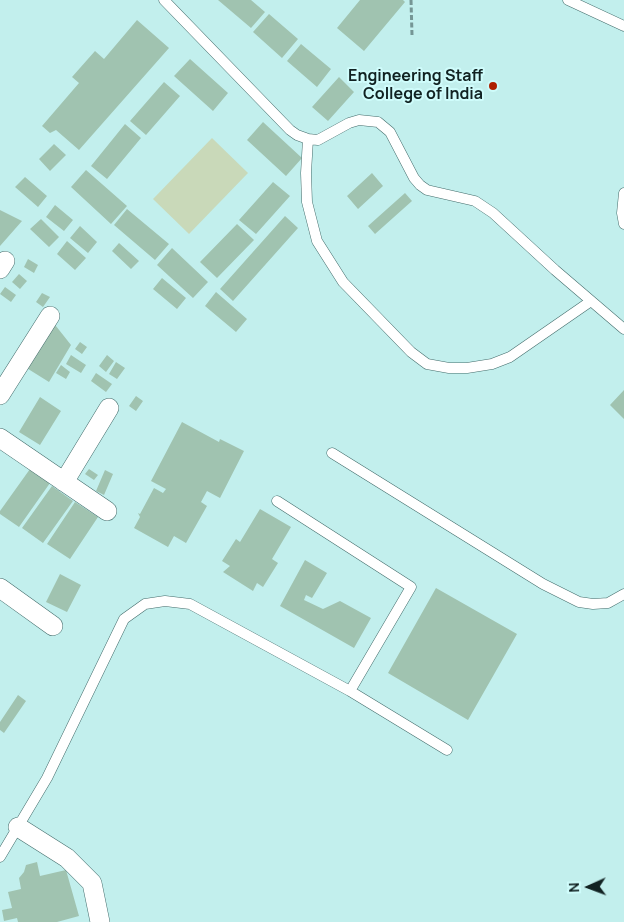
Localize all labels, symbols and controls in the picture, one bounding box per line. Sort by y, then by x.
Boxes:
place label: Engineering Staff College of India [348,67,483,105]
marker: Engineering Staff College of India [487,80,499,92]
north arrow [564,862,614,912]
text: N [564,882,583,893]

